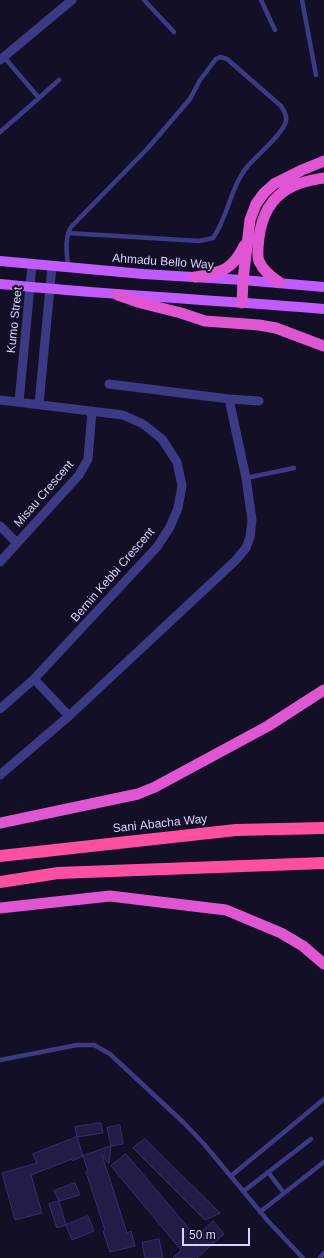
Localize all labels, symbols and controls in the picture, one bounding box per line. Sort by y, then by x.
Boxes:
street label: Ahmadu Bello Way [112,251,214,273]
street label: Kumo Street [4,286,26,354]
street label: Misau Crescent [11,458,77,530]
street label: Bernin Kebbi Crescent [68,525,158,625]
street label: Sani Abacha Way [112,812,208,836]
scale bar [184,1220,252,1246]
text: 50 m [189,1228,216,1242]

